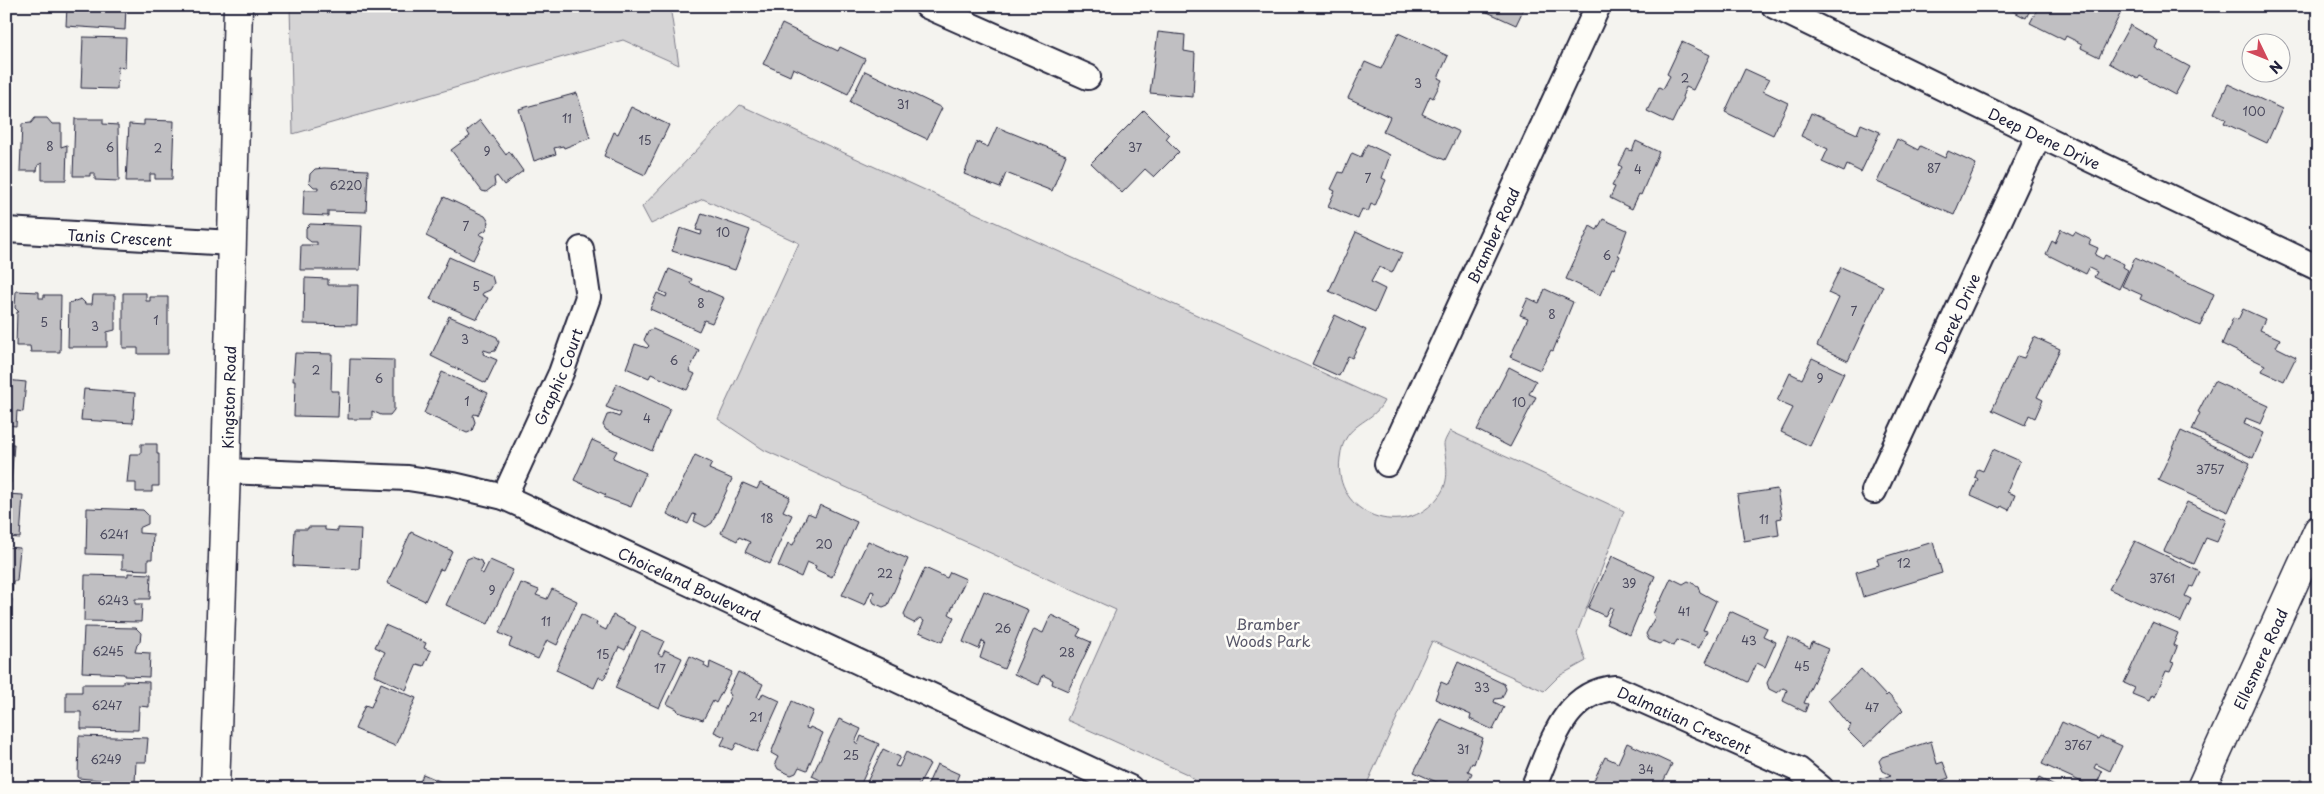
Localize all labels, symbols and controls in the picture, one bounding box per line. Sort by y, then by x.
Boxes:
north arrow [2242,32,2292,82]
text: N [2264,56,2287,78]
house number: 2 [1681,69,1689,87]
house number: 3 [1414,74,1422,92]
house number: 31 [897,95,909,113]
street label: Deep Dene Drive [1985,101,2105,174]
house number: 100 [2243,102,2266,120]
house number: 11 [562,109,572,127]
house number: 15 [638,131,652,149]
house number: 8 [46,137,54,155]
house number: 6 [106,138,114,156]
house number: 37 [1128,138,1143,156]
house number: 2 [154,139,162,157]
house number: 9 [483,142,491,160]
house number: 87 [1927,159,1941,177]
house number: 4 [1634,160,1642,178]
house number: 7 [1365,169,1372,187]
house number: 6220 [330,176,363,194]
street label: Bramber Road [1460,183,1525,287]
house number: 7 [463,217,470,235]
street label: Tanis Crescent [67,222,173,251]
house number: 10 [716,223,730,241]
house number: 6 [1603,246,1611,264]
street label: Derek Drive [1928,269,1985,357]
house number: 5 [472,277,480,295]
house number: 8 [697,294,705,312]
house number: 7 [1851,302,1858,320]
house number: 8 [1548,305,1556,323]
house number: 1 [153,311,159,329]
house number: 5 [40,313,48,331]
house number: 3 [91,317,99,335]
street label: Graphic Court [527,325,588,429]
house number: 3 [461,330,469,348]
street label: Kingston Road [215,345,241,449]
house number: 6 [670,351,678,369]
house number: 2 [312,361,320,379]
house number: 6 [375,369,383,387]
house number: 9 [1816,369,1824,387]
house number: 1 [464,392,470,410]
house number: 10 [1512,393,1526,411]
house number: 4 [643,409,651,427]
house number: 3757 [2196,460,2224,478]
house number: 18 [761,509,773,527]
house number: 11 [1759,510,1769,528]
house number: 6241 [100,525,128,543]
house number: 20 [815,535,833,553]
street label: Choiceland Boulevard [615,540,765,627]
house number: 12 [1897,554,1911,572]
house number: 22 [877,564,893,582]
house number: 3761 [2149,569,2175,587]
house number: 39 [1622,574,1636,592]
house number: 9 [488,581,496,599]
house number: 6243 [97,591,129,609]
house number: 41 [1678,602,1690,620]
street label: Ellesmere Road [2227,604,2293,713]
house number: 11 [541,612,551,630]
park label: Bramber Woods Park [1225,612,1311,652]
house number: 26 [995,619,1011,637]
house number: 43 [1741,631,1757,649]
house number: 6245 [92,642,124,660]
house number: 28 [1059,643,1075,661]
house number: 15 [596,645,610,663]
house number: 45 [1794,657,1810,675]
house number: 17 [654,659,666,677]
house number: 33 [1474,678,1490,696]
street label: Dalmatian Crescent [1614,679,1756,759]
house number: 6247 [92,696,123,714]
house number: 47 [1865,698,1880,716]
house number: 21 [749,708,763,726]
house number: 3767 [2064,736,2092,754]
house number: 31 [1457,740,1469,758]
house number: 25 [843,746,859,764]
house number: 6249 [91,750,121,768]
house number: 34 [1638,760,1654,778]

